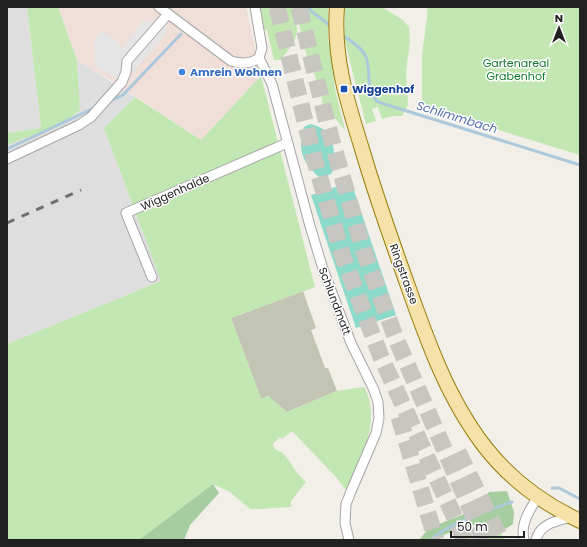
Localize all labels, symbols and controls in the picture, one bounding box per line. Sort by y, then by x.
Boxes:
north arrow [539,8,579,48]
text: N [555,10,563,26]
park label: Gartenareal Grabenhof [483,55,549,84]
place label: Amrein Wohnen [190,64,282,80]
marker: Amrein Wohnen [177,67,187,77]
place label: Wiggenhof [352,81,414,97]
marker: Wiggenhof [339,84,349,94]
water label: Schlimmbach [414,97,500,137]
street label: Wiggenhalde [138,170,212,214]
street label: Ringstrasse [386,241,422,307]
street label: Schlundmatt [315,265,355,337]
scale bar [451,513,524,539]
text: 50 m [457,518,488,535]

